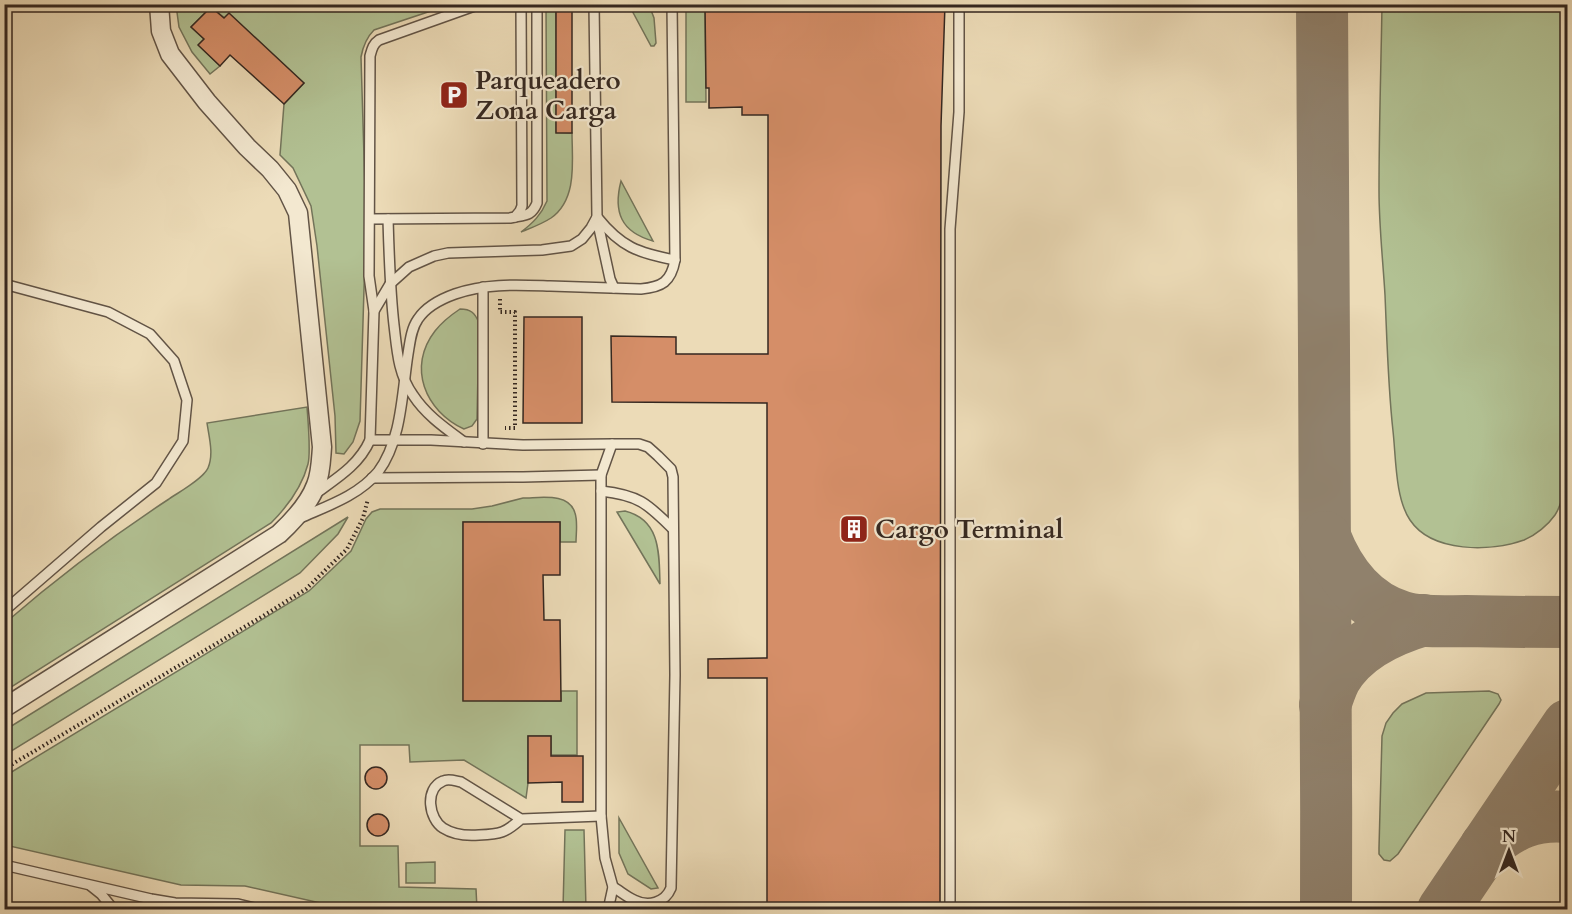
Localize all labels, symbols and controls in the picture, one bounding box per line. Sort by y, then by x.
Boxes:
place label: Parqueadero Zona Carga [475,63,621,128]
parking icon: Parqueadero Zona Carga [438,79,470,111]
place label: Cargo Terminal [875,512,1064,547]
building icon: Cargo Terminal [838,513,870,545]
north arrow [1479,821,1539,881]
text: N [1502,826,1516,848]

